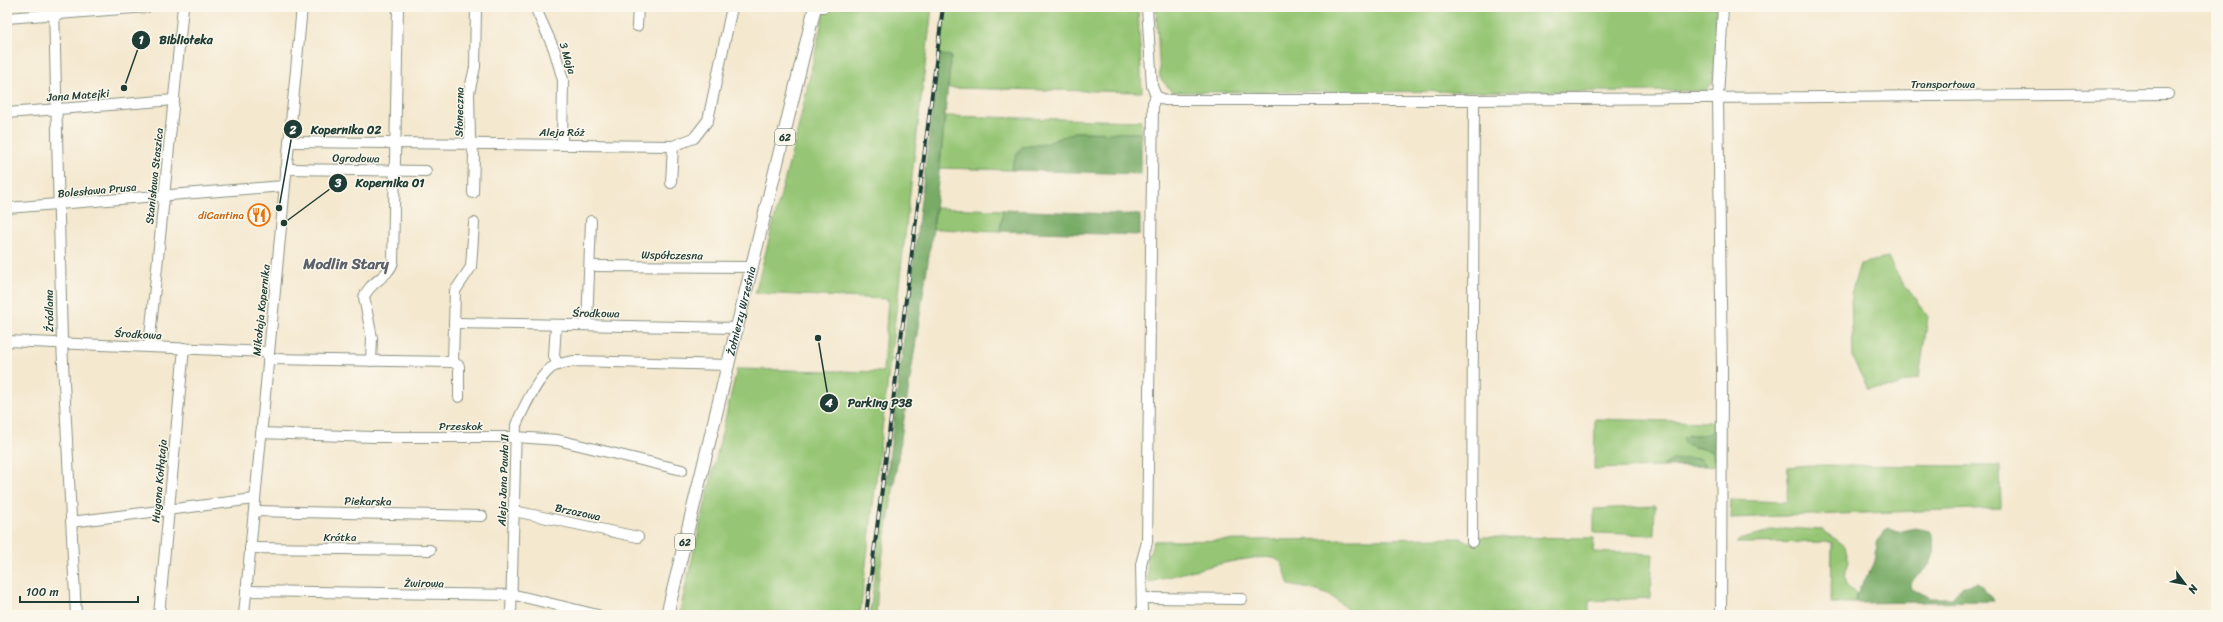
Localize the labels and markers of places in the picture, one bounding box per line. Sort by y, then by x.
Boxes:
callout: Biblioteka [131,28,221,52]
callout: Kopernika 02 [283,117,390,141]
callout: Kopernika 01 [328,171,433,195]
restaurant icon: diCantina [246,202,272,228]
place label: diCantina [198,206,244,225]
callout: Parking P38 [819,391,920,415]

